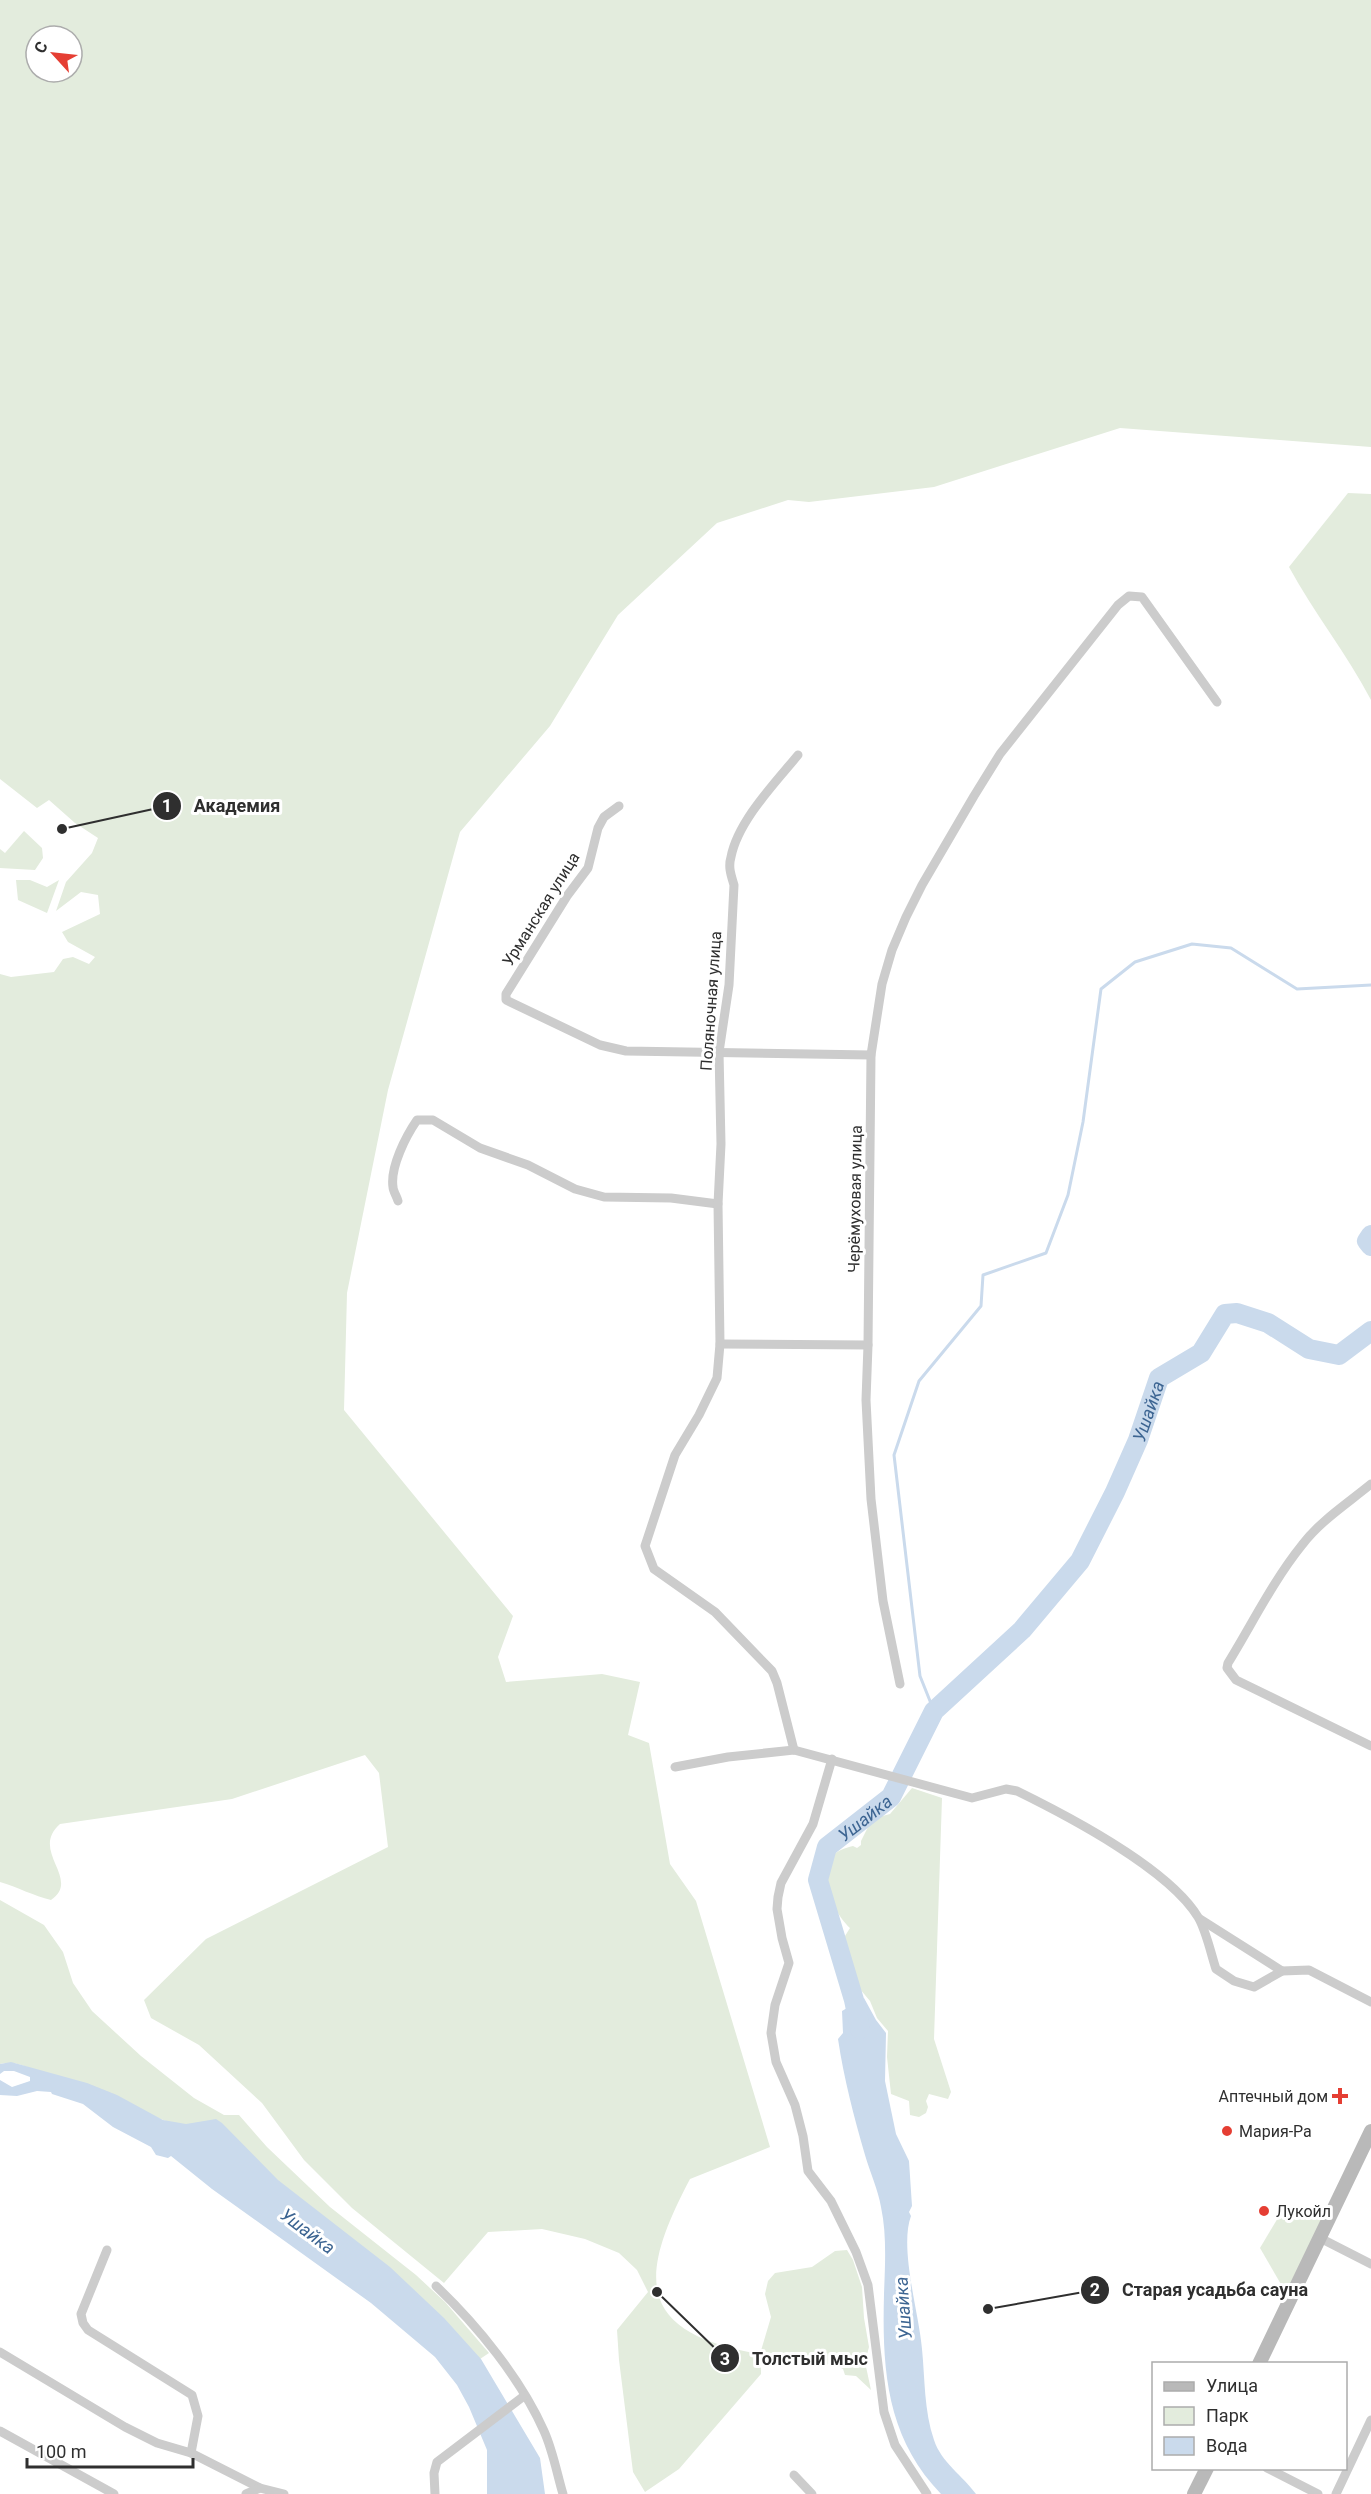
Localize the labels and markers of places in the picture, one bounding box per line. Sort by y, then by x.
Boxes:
callout: Академия [152,788,292,824]
place label: Аптечный дом [1219,2087,1328,2106]
marker: Аптечный дом [1333,2089,1347,2103]
place label: Мария-Ра [1239,2122,1312,2141]
marker: Мария-Ра [1220,2124,1234,2138]
place label: Лукойл [1276,2202,1331,2221]
marker: Лукойл [1257,2204,1271,2218]
callout: Старая усадьба сауна [1080,2272,1320,2308]
callout: Толстый мыс [710,2340,880,2376]

